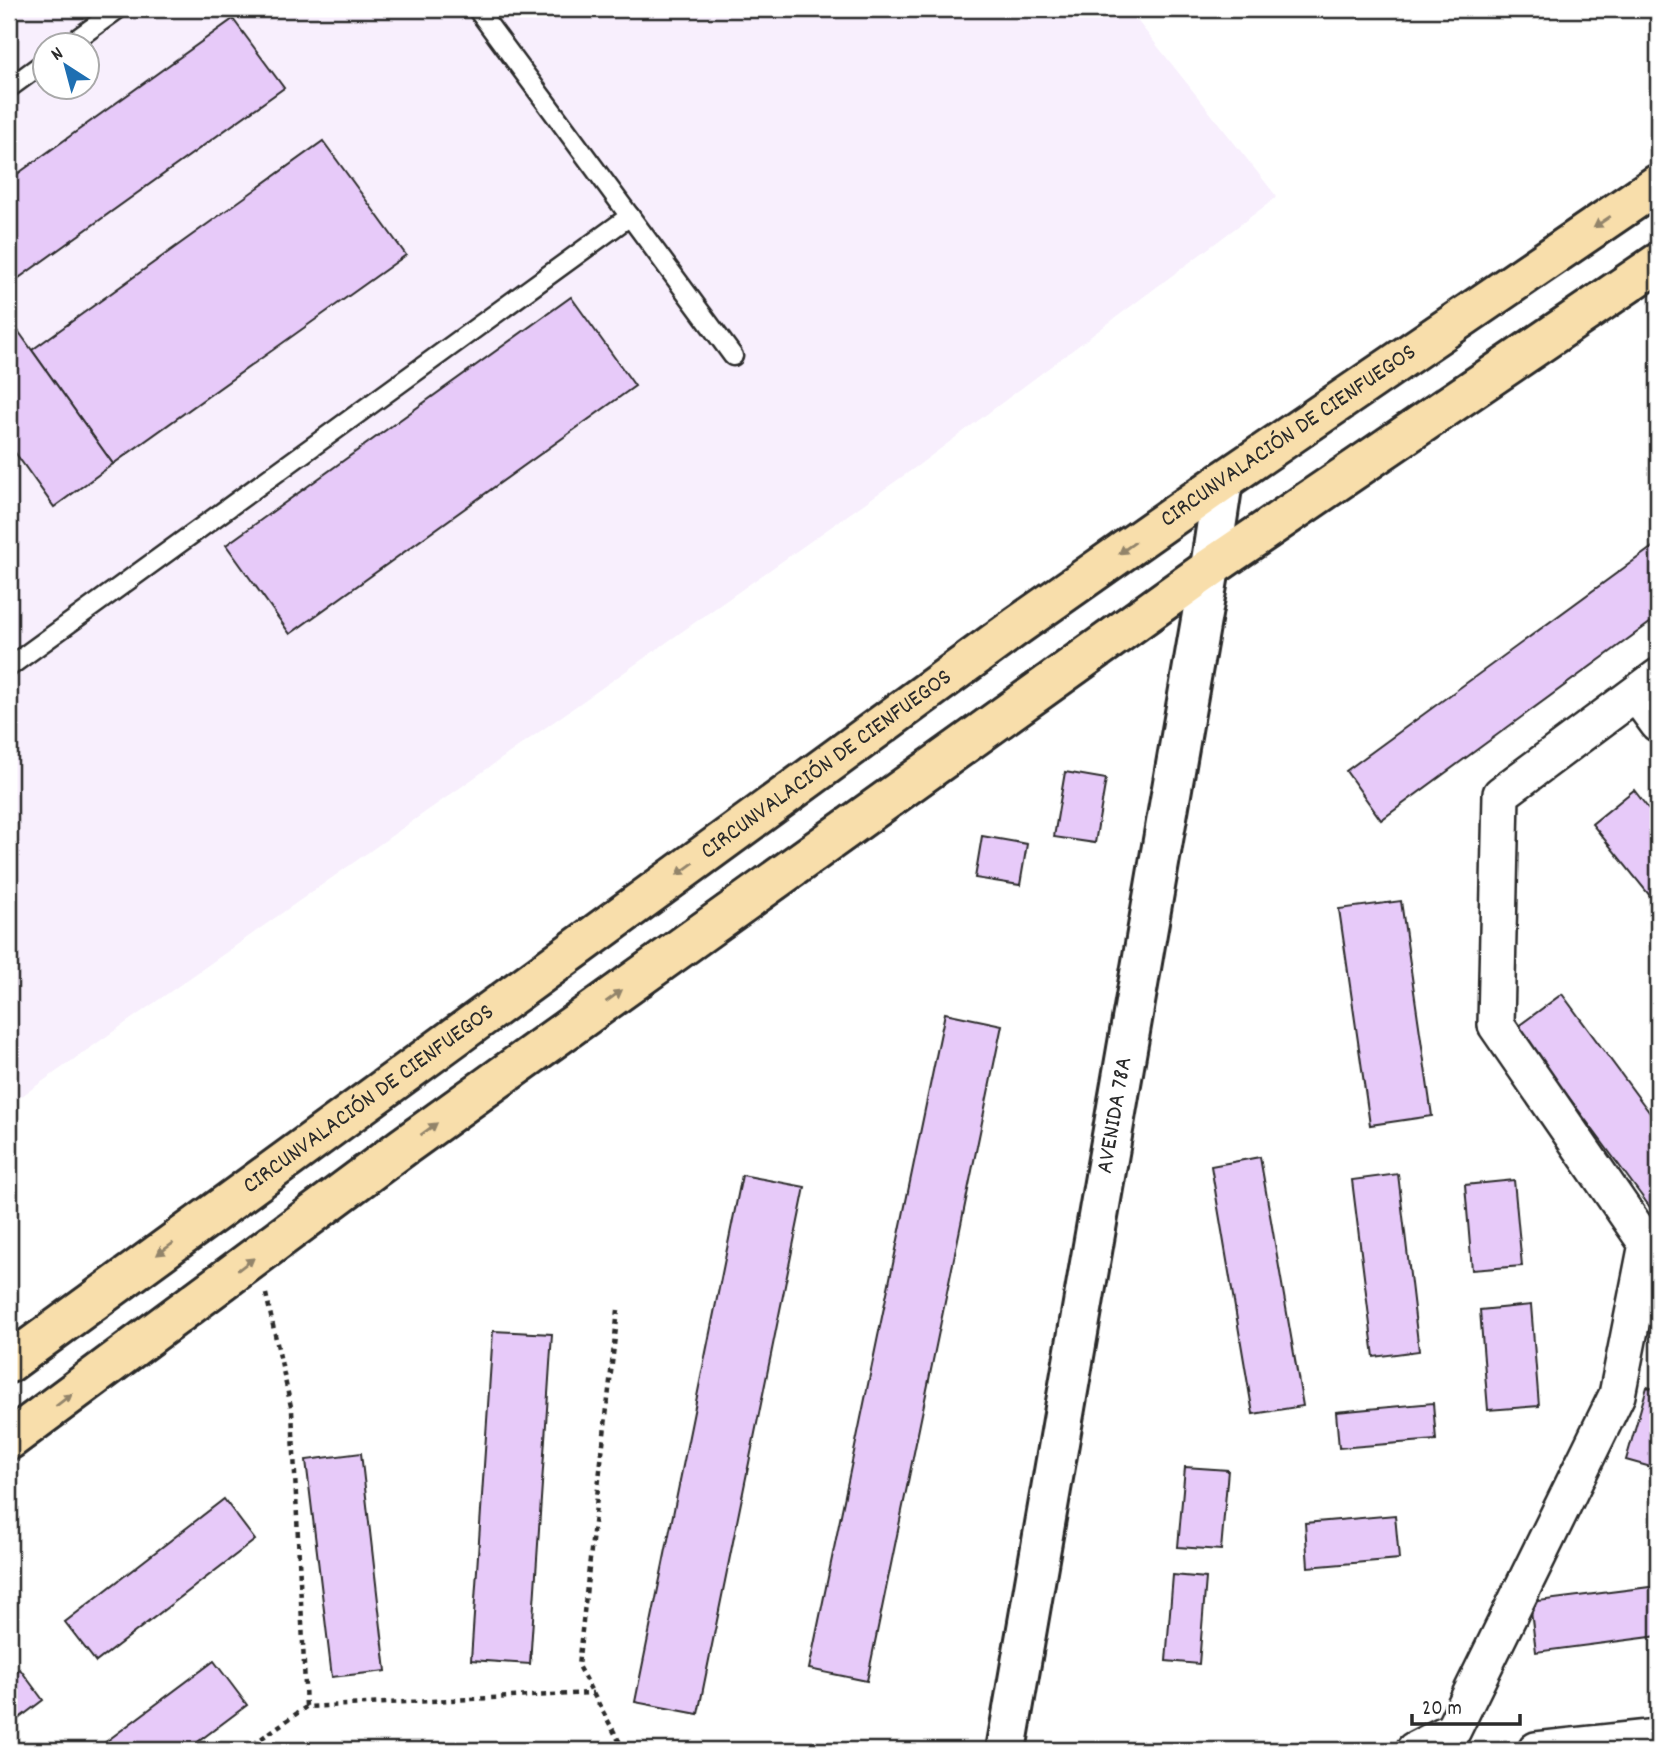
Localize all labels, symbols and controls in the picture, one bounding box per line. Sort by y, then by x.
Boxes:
north arrow [32,32,102,102]
text: N [46,41,70,69]
one-way arrow [1593,215,1611,229]
street label: CIRCUNVALACIÓN DE CIENFUEGOS [1154,336,1424,537]
one-way arrow [1118,541,1136,555]
street label: CIRCUNVALACIÓN DE CIENFUEGOS [694,662,960,869]
one-way arrow [676,861,694,875]
one-way arrow [605,989,623,1003]
street label: CIRCUNVALACIÓN DE CIENFUEGOS [236,996,502,1203]
street label: AVENIDA 78A [1089,1054,1142,1176]
one-way arrow [420,1122,438,1136]
one-way arrow [156,1242,174,1256]
one-way arrow [237,1257,255,1271]
one-way arrow [54,1392,72,1407]
scale bar [1412,1682,1520,1726]
text: 20 m [1422,1695,1462,1725]

